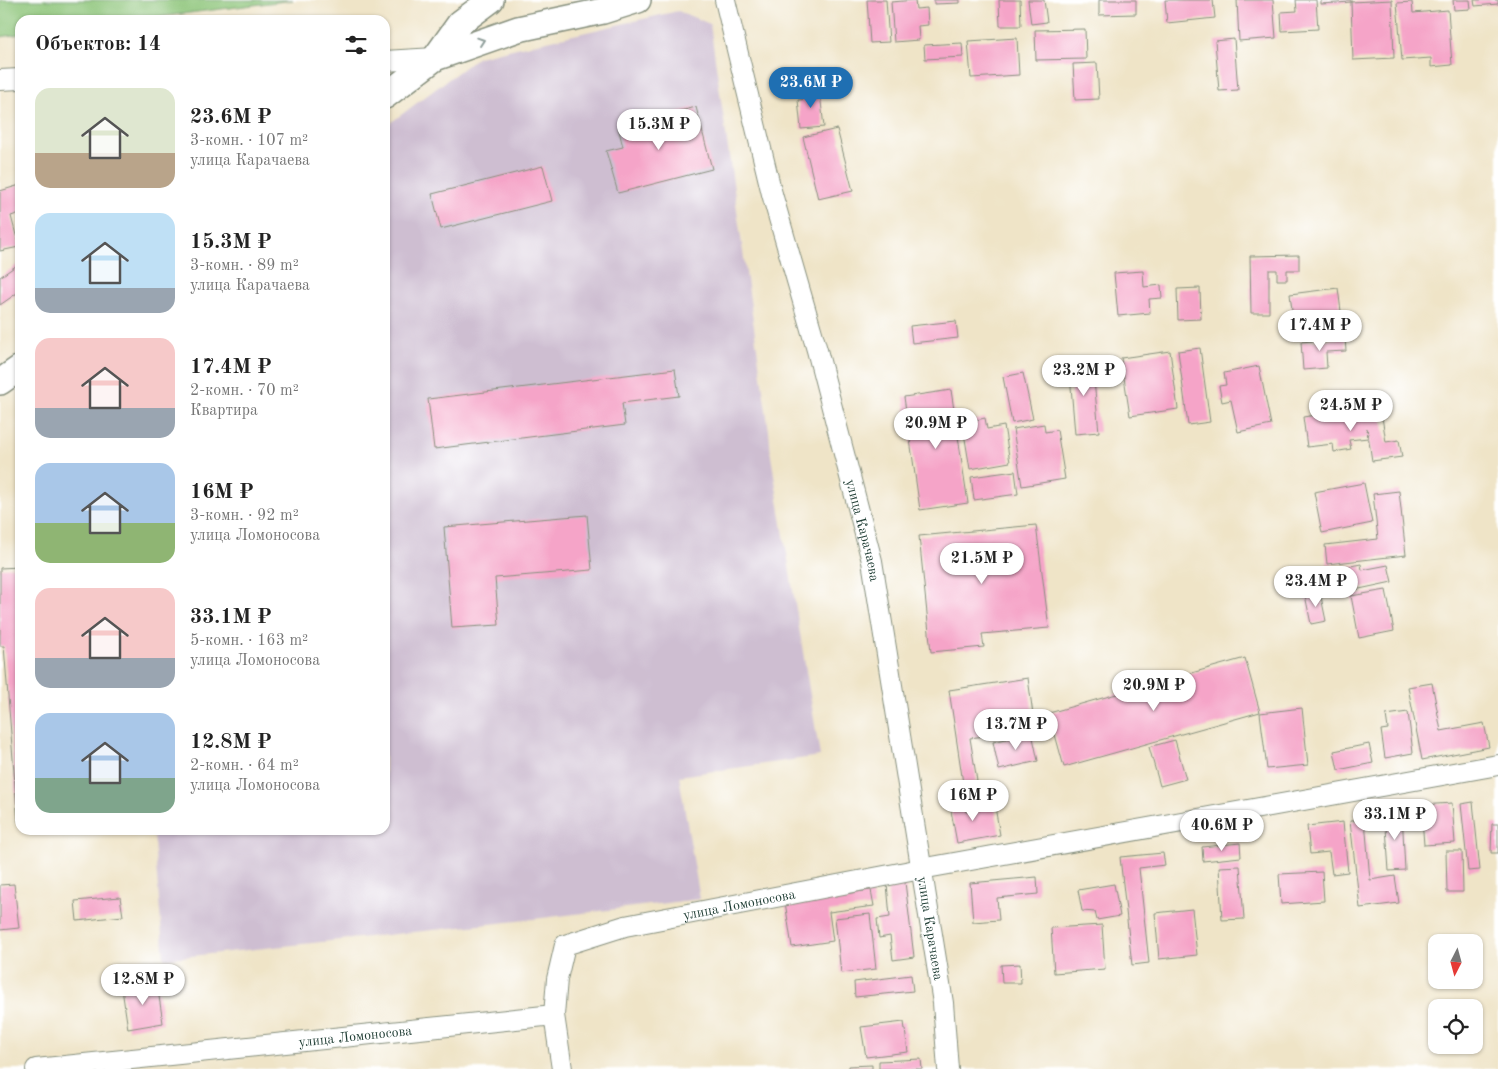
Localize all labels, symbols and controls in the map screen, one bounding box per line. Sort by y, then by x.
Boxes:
icon: filters [342,31,370,59]
text: Объектов: 14 [35,34,161,55]
one-way arrow [477,37,485,47]
pin: 23.6M ₽ [765,66,857,109]
text: 23.6M ₽ [780,75,842,91]
text: 23.6M ₽ [190,107,272,128]
icon: home [75,108,135,168]
pin: 15.3M ₽ [613,108,705,151]
text: 15.3M ₽ [628,117,690,133]
text: 3-комн. · 107 m² [190,133,308,149]
text: улица Карачаева [190,153,310,169]
text: 15.3M ₽ [190,232,272,253]
icon: home [75,233,135,293]
text: 3-комн. · 89 m² [190,258,299,274]
text: улица Карачаева [190,278,310,294]
pin: 17.4M ₽ [1274,310,1366,352]
text: 17.4M ₽ [1289,318,1351,334]
pin: 23.2M ₽ [1038,354,1130,397]
text: 17.4M ₽ [190,357,272,378]
icon: home [75,358,135,418]
text: 23.2M ₽ [1053,363,1115,379]
text: 2-комн. · 70 m² [190,383,299,399]
pin: 24.5M ₽ [1305,390,1397,432]
text: 24.5M ₽ [1320,398,1382,414]
text: Квартира [190,403,258,419]
pin: 20.9M ₽ [890,408,982,450]
text: 20.9M ₽ [905,416,967,432]
street label: улица Карачаева [843,478,881,583]
text: 16M ₽ [190,482,254,503]
icon: home [75,483,135,543]
text: 3-комн. · 92 m² [190,508,299,524]
text: улица Ломоносова [190,528,320,544]
pin: 21.5M ₽ [936,542,1028,585]
text: 21.5M ₽ [951,551,1013,567]
pin: 23.4M ₽ [1270,566,1362,608]
text: 23.4M ₽ [1285,574,1347,590]
text: 33.1M ₽ [190,607,272,628]
icon: home [75,608,135,668]
text: 5-комн. · 163 m² [190,633,308,649]
text: улица Ломоносова [190,653,320,669]
pin: 20.9M ₽ [1108,670,1200,712]
text: 20.9M ₽ [1123,678,1185,694]
pin: 13.7M ₽ [970,708,1062,751]
text: 13.7M ₽ [985,717,1047,733]
text: 12.8M ₽ [190,732,272,753]
icon: home [75,733,135,793]
text: 2-комн. · 64 m² [190,758,299,774]
text: улица Ломоносова [190,778,320,794]
pin: 16M ₽ [938,780,1008,822]
text: 16M ₽ [949,788,997,804]
pin: 33.1M ₽ [1349,798,1441,841]
text: 33.1M ₽ [1364,807,1426,823]
pin: 40.6M ₽ [1176,810,1268,852]
text: 40.6M ₽ [1191,818,1253,834]
street label: улица Карачаева [915,875,945,982]
street label: улица Ломоносова [682,887,797,923]
north arrow [1428,934,1482,989]
map controls [1428,934,1483,1054]
pin: 12.8M ₽ [97,964,189,1006]
text: 12.8M ₽ [112,972,174,988]
button: locate [1428,999,1483,1054]
street label: улица Ломоносова [298,1024,413,1050]

